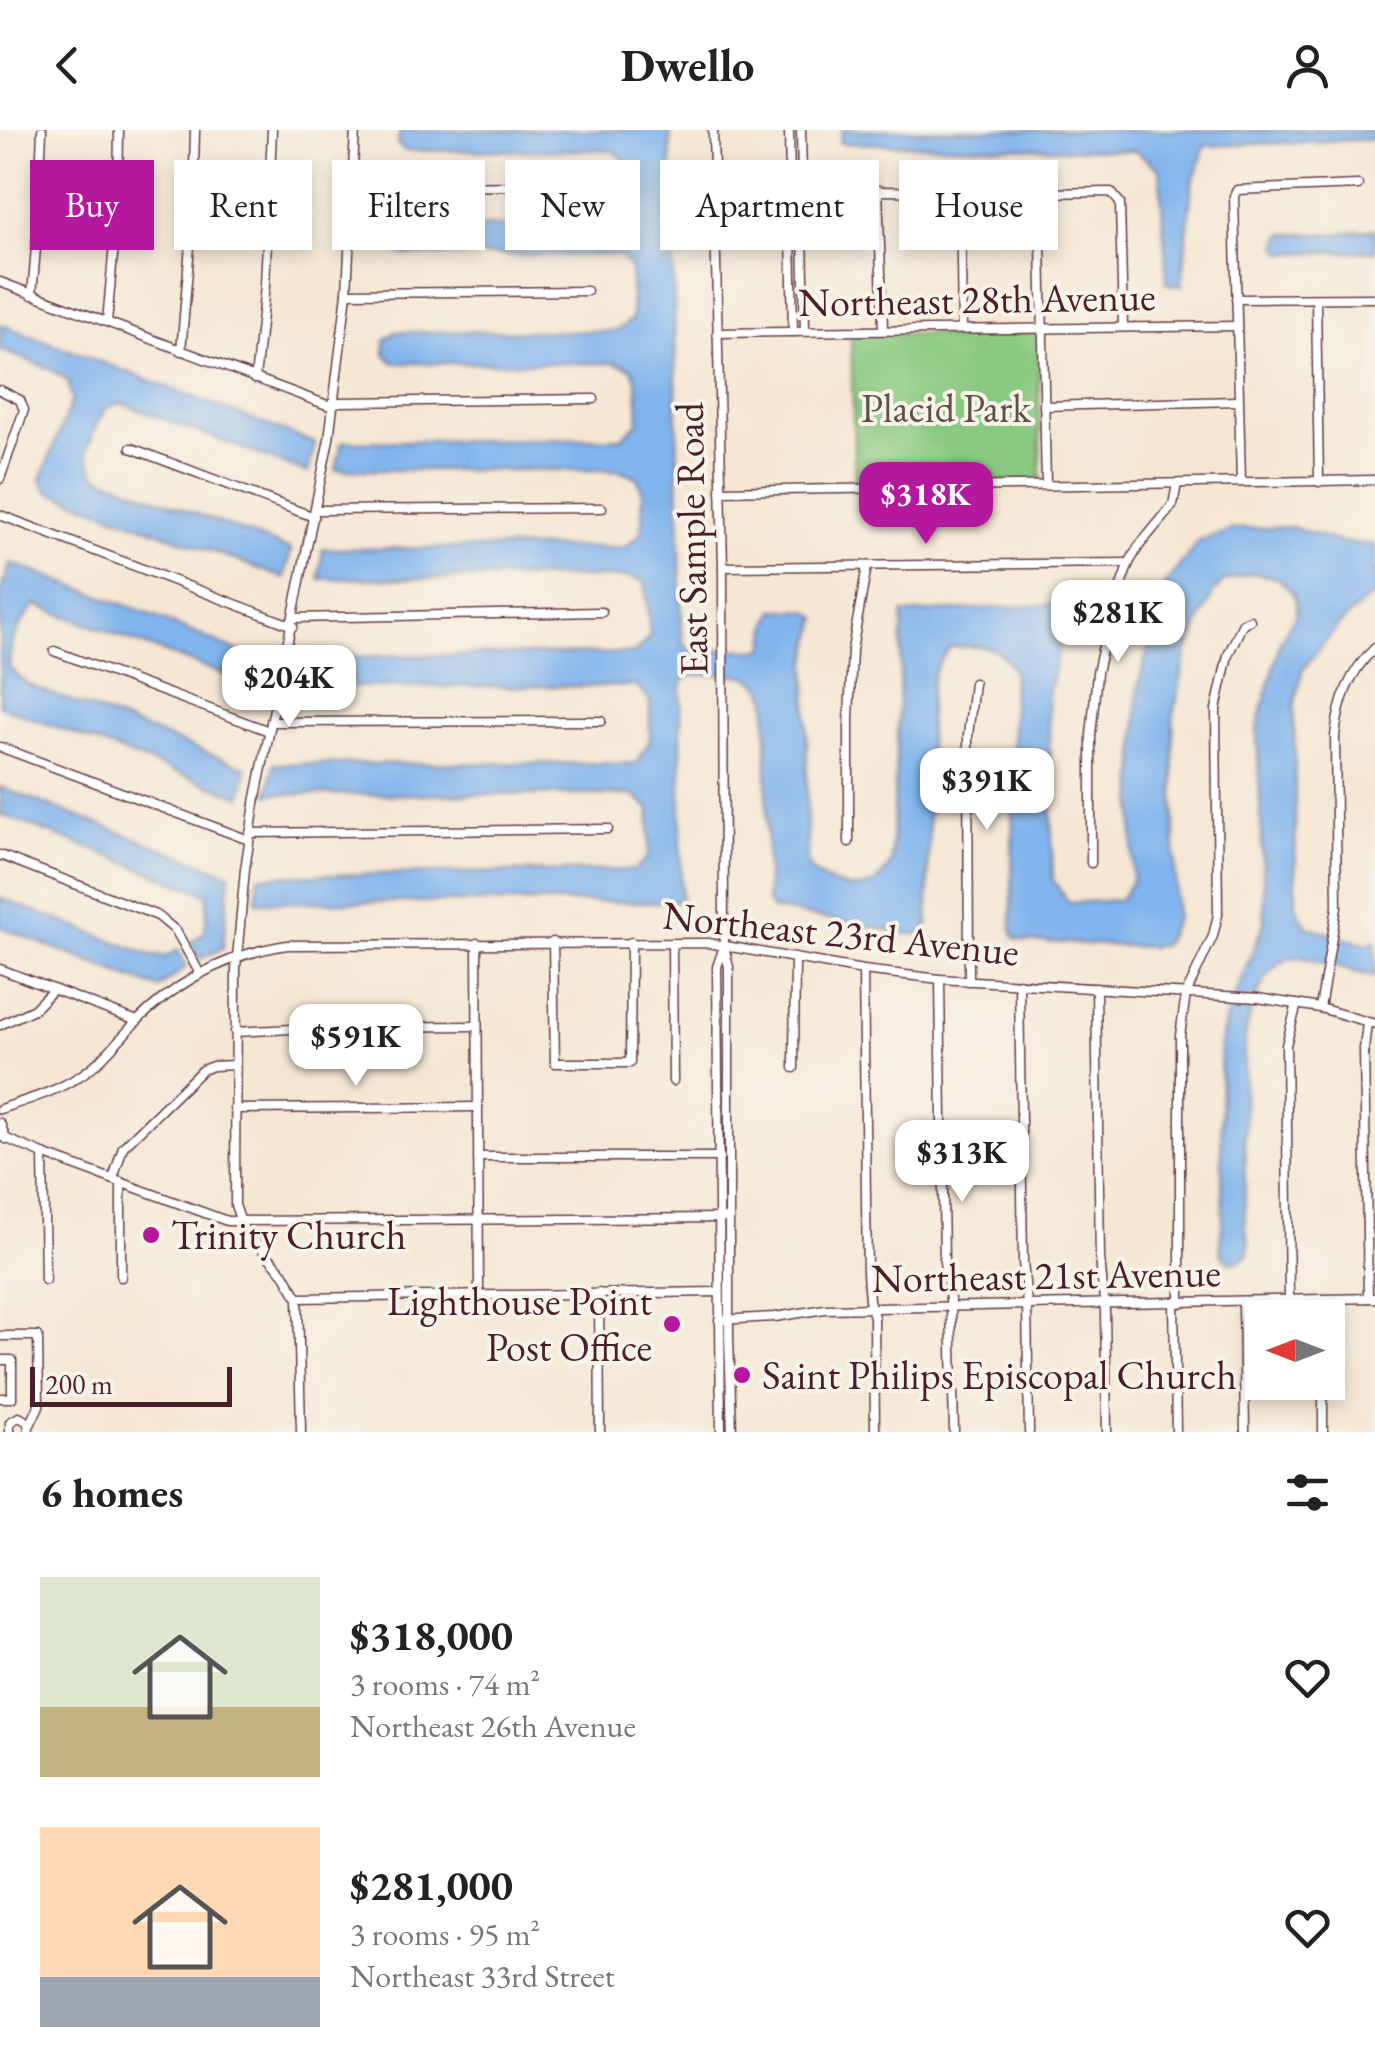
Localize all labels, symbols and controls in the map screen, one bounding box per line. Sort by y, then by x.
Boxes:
text: Dwello [621,36,754,94]
icon: back [40,38,95,93]
icon: person [1280,38,1335,93]
chip: Buy [30,160,154,250]
chip: Rent [174,160,312,250]
chip: Filters [332,160,485,250]
chip: New [505,160,640,250]
chip: Apartment [660,160,879,250]
chip: House [899,160,1058,250]
street label: Northeast 28th Avenue [798,270,1156,328]
park label: Placid Park [861,382,1032,434]
street label: East Sample Road [663,401,719,676]
pin: $318K [856,462,996,547]
text: $318K [881,473,971,515]
pin: $281K [1048,580,1188,665]
text: $281K [1073,591,1163,633]
pin: $204K [219,645,359,730]
text: $204K [244,656,334,698]
pin: $391K [917,748,1057,833]
text: $391K [942,759,1032,801]
street label: Northeast 23rd Avenue [660,888,1022,978]
pin: $591K [286,1004,426,1089]
text: $591K [311,1015,401,1057]
pin: $313K [892,1120,1032,1205]
text: $313K [917,1131,1007,1173]
place label: Trinity Church [171,1209,406,1261]
marker: Trinity Church [140,1224,162,1246]
street label: Northeast 21st Avenue [871,1246,1221,1304]
place label: Lighthouse Point Post Office [387,1275,652,1373]
north arrow [1245,1300,1345,1400]
map controls [1245,1300,1345,1400]
marker: Lighthouse Point Post Office [661,1313,683,1335]
place label: Saint Philips Episcopal Church [762,1349,1237,1401]
scale bar [30,1362,232,1406]
marker: Saint Philips Episcopal Church [731,1364,753,1386]
text: 200 m [45,1366,113,1402]
text: 6 homes [40,1465,183,1520]
icon: filters [1280,1465,1335,1520]
text: $318,000 [350,1608,513,1663]
icon: home [120,1617,240,1737]
icon: heart [1280,1650,1335,1705]
text: 3 rooms · 74 m² [350,1663,540,1705]
text: Northeast 26th Avenue [350,1705,636,1747]
text: $281,000 [350,1858,513,1913]
icon: home [120,1867,240,1987]
icon: heart [1280,1900,1335,1955]
text: 3 rooms · 95 m² [350,1913,540,1955]
text: Northeast 33rd Street [350,1955,615,1997]

